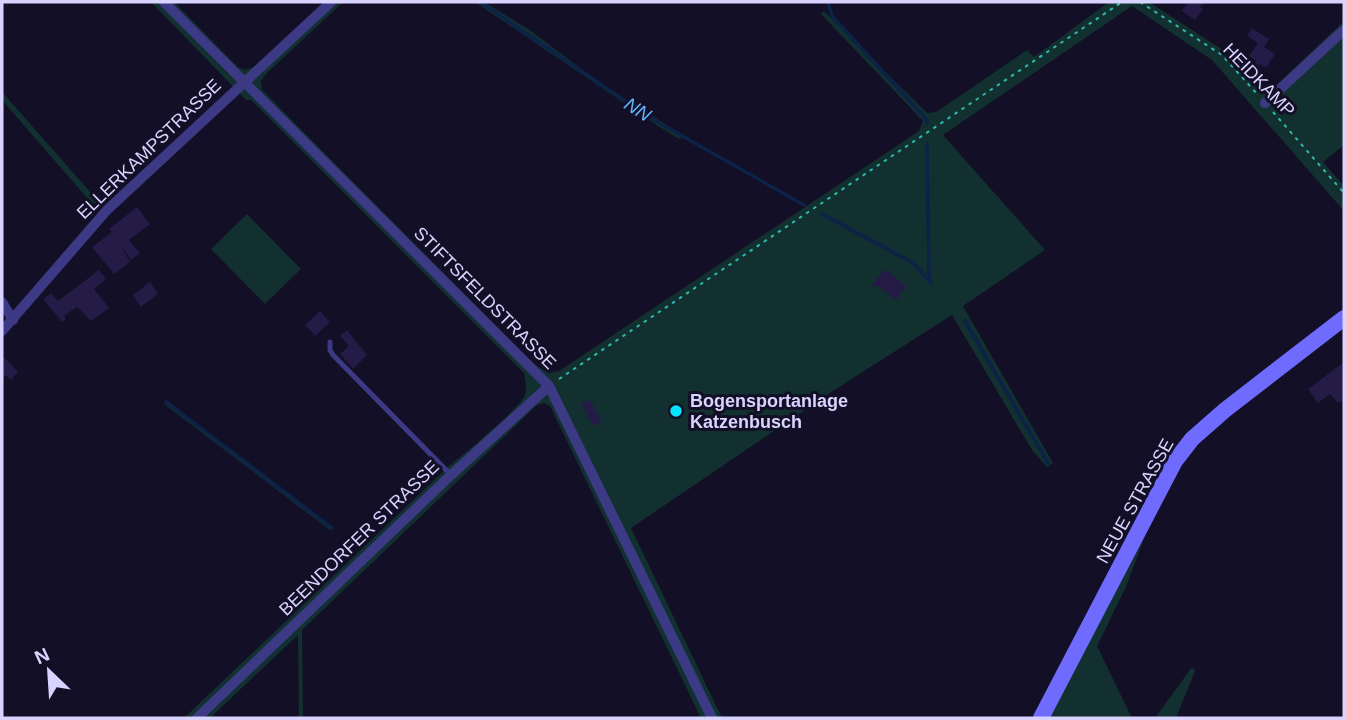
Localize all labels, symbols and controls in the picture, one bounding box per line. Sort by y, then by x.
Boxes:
street label: HEIDKAMP [1219,39,1299,121]
street label: ELLERKAMPSTRASSE [73,75,225,223]
water label: NN [620,93,655,126]
street label: STIFTSFELDSTRASSE [410,223,560,373]
place label: Bogensportanlage Katzenbusch [690,391,848,432]
marker: Bogensportanlage Katzenbusch [668,403,684,419]
street label: NEUE STRASSE [1093,435,1177,567]
street label: BEENDORFER STRASSE [275,456,443,620]
north arrow [14,636,84,706]
text: N [31,644,53,668]

